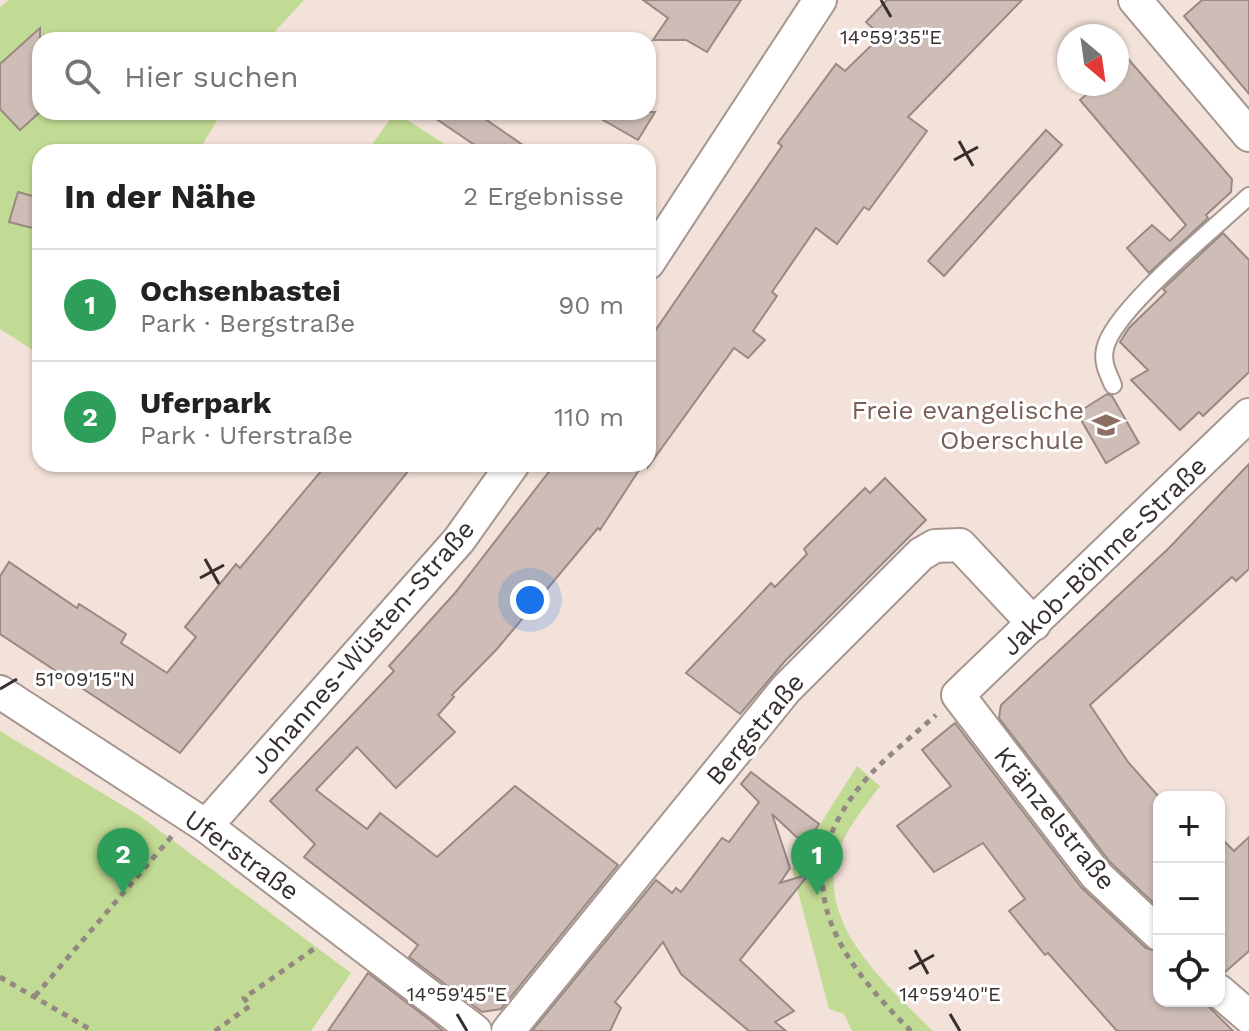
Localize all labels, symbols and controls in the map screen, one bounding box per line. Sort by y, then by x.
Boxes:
north arrow [1057,24,1129,96]
text: 14°59'35"E [840,25,942,49]
search box [32,32,656,120]
icon: search [60,54,104,98]
text: Hier suchen [124,59,299,94]
text: In der Nähe [64,176,256,216]
text: 2 Ergebnisse [463,181,624,211]
text: Ochsenbastei [140,273,341,308]
text: 1 [84,290,96,320]
text: 90 m [558,290,624,320]
text: Park · Bergstraße [140,308,355,338]
text: Uferpark [140,385,271,420]
place label: Freie evangelische Oberschule [852,395,1084,455]
text: 2 [82,402,98,432]
text: 110 m [554,402,624,432]
school or university icon: Freie evangelische Oberschule [1091,410,1121,440]
text: Park · Uferstraße [140,420,353,450]
street label: Jakob-Böhme-Straße [995,450,1213,662]
street label: Johannes-Wüsten-Straße [244,514,480,780]
your location [510,580,550,620]
text: 51°09'15"N [35,667,135,691]
street label: Bergstraße [700,667,810,791]
street label: Kränzelstraße [988,740,1122,896]
map controls [1153,791,1225,1007]
button: + [1153,791,1225,863]
street label: Uferstraße [179,804,305,906]
pin: 2 [97,828,149,894]
pin: 1 [791,829,843,895]
button: − [1153,863,1225,935]
button: locate [1153,935,1225,1007]
text: 14°59'45"E [407,982,507,1006]
text: 14°59'40"E [899,982,1001,1006]

